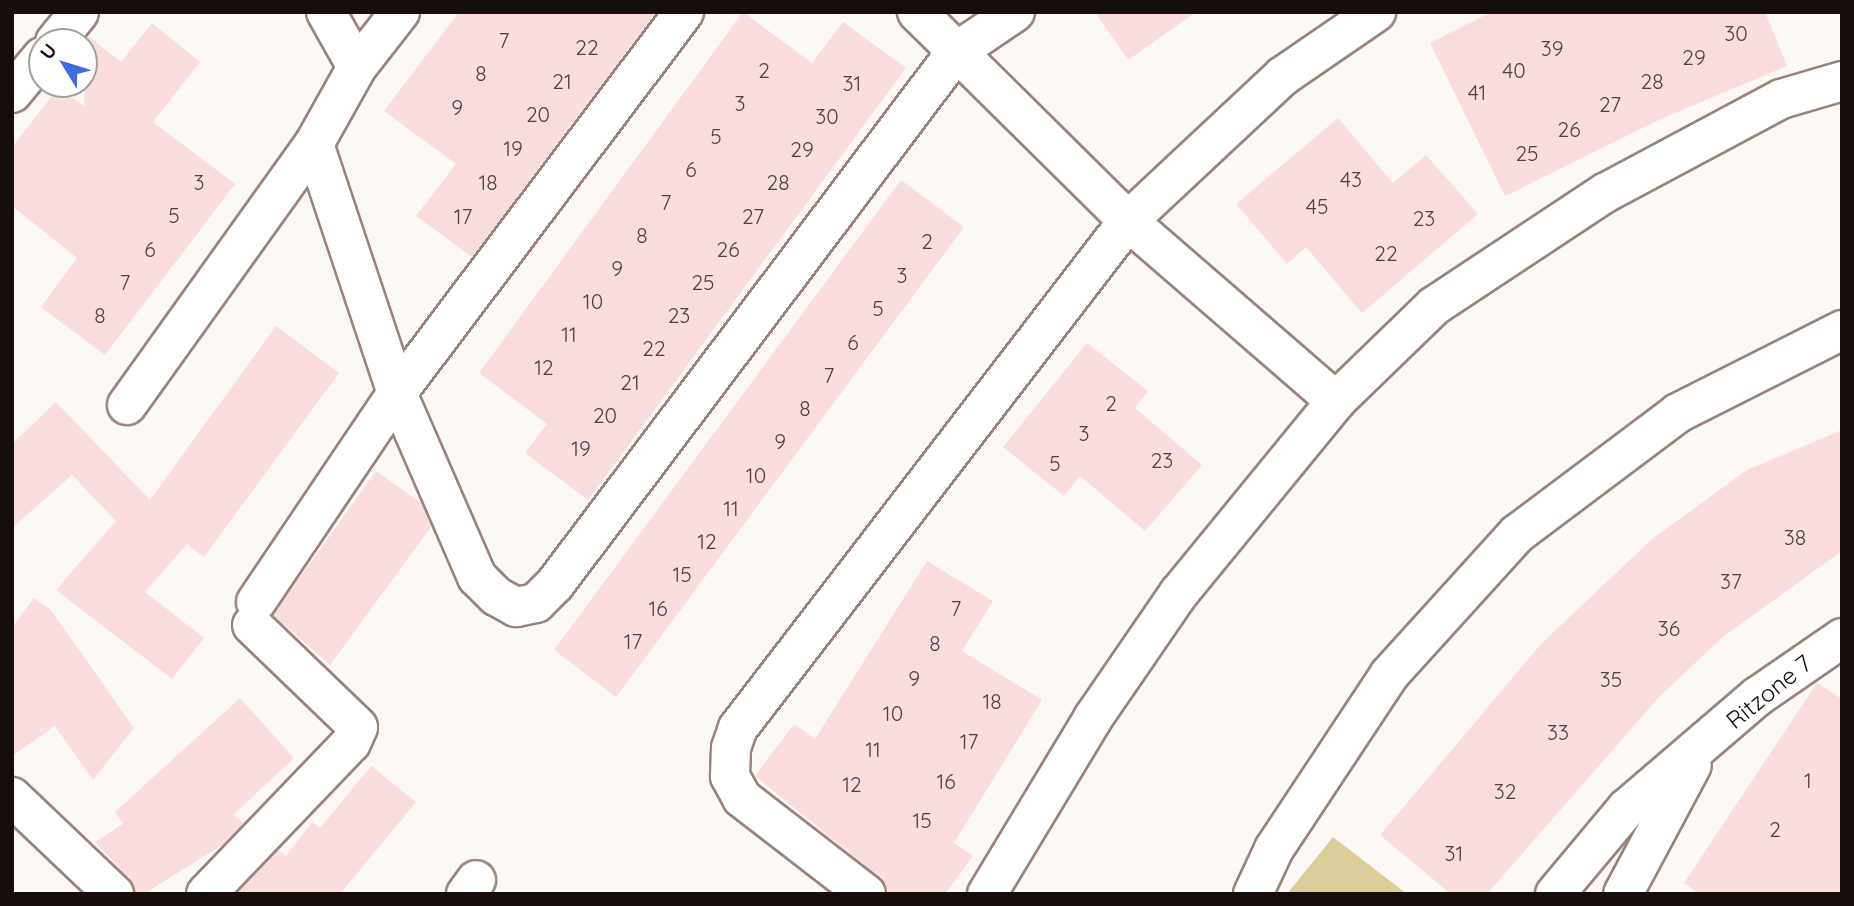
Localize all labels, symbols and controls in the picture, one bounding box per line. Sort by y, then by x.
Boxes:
house number: 30 [1724,20,1748,46]
house number: 7 [499,27,509,53]
north arrow [28,28,98,98]
house number: 22 [575,34,599,60]
house number: 39 [1541,35,1563,61]
text: U [34,39,62,64]
house number: 29 [1682,44,1706,70]
house number: 2 [758,57,770,83]
house number: 40 [1502,57,1526,83]
house number: 8 [475,60,487,86]
house number: 21 [552,68,572,94]
house number: 28 [1641,68,1663,94]
house number: 31 [843,70,861,96]
house number: 41 [1468,79,1486,105]
house number: 3 [734,90,746,116]
house number: 27 [1599,91,1621,117]
house number: 9 [451,94,463,120]
house number: 20 [526,101,550,127]
house number: 30 [815,103,839,129]
house number: 26 [1558,116,1580,142]
house number: 5 [710,123,722,149]
house number: 19 [503,135,523,161]
house number: 29 [790,136,814,162]
house number: 25 [1515,140,1539,166]
house number: 6 [685,156,697,182]
house number: 43 [1340,166,1362,192]
house number: 3 [193,169,205,195]
house number: 18 [478,169,498,195]
house number: 28 [767,169,789,195]
house number: 7 [661,189,671,215]
house number: 45 [1306,193,1328,219]
house number: 5 [168,202,180,228]
house number: 17 [454,203,472,229]
house number: 27 [742,203,764,229]
house number: 23 [1413,205,1435,231]
house number: 8 [636,222,648,248]
house number: 2 [921,228,933,254]
house number: 6 [144,236,156,262]
house number: 26 [717,236,739,262]
house number: 22 [1374,240,1398,266]
house number: 9 [611,255,623,281]
house number: 3 [896,262,908,288]
house number: 7 [120,269,130,295]
house number: 25 [691,269,715,295]
house number: 10 [583,288,603,314]
house number: 5 [872,295,884,321]
house number: 8 [94,302,106,328]
house number: 23 [668,302,690,328]
house number: 11 [561,321,577,347]
house number: 6 [847,329,859,355]
house number: 22 [642,335,666,361]
house number: 12 [534,354,554,380]
house number: 7 [824,362,834,388]
house number: 21 [620,369,640,395]
house number: 2 [1105,390,1117,416]
house number: 8 [799,395,811,421]
house number: 20 [593,402,617,428]
house number: 3 [1078,420,1090,446]
house number: 9 [774,428,786,454]
house number: 19 [571,435,591,461]
house number: 23 [1151,447,1173,473]
house number: 5 [1049,450,1061,476]
house number: 10 [746,462,766,488]
house number: 11 [723,495,739,521]
house number: 38 [1784,524,1806,550]
house number: 12 [697,528,717,554]
house number: 15 [672,561,692,587]
house number: 37 [1720,568,1742,594]
house number: 16 [648,595,668,621]
house number: 7 [951,595,961,621]
house number: 36 [1658,615,1680,641]
house number: 17 [624,628,642,654]
house number: 8 [929,630,941,656]
street label: Ritzone 7 [1721,649,1817,735]
house number: 9 [908,665,920,691]
house number: 35 [1600,666,1622,692]
house number: 18 [982,688,1002,714]
house number: 10 [883,700,903,726]
house number: 33 [1547,719,1569,745]
house number: 17 [960,728,978,754]
house number: 11 [865,736,881,762]
house number: 1 [1804,767,1812,793]
house number: 16 [936,768,956,794]
house number: 12 [842,771,862,797]
house number: 32 [1494,778,1516,804]
house number: 15 [912,807,932,833]
house number: 2 [1769,816,1781,842]
house number: 31 [1445,840,1463,866]

